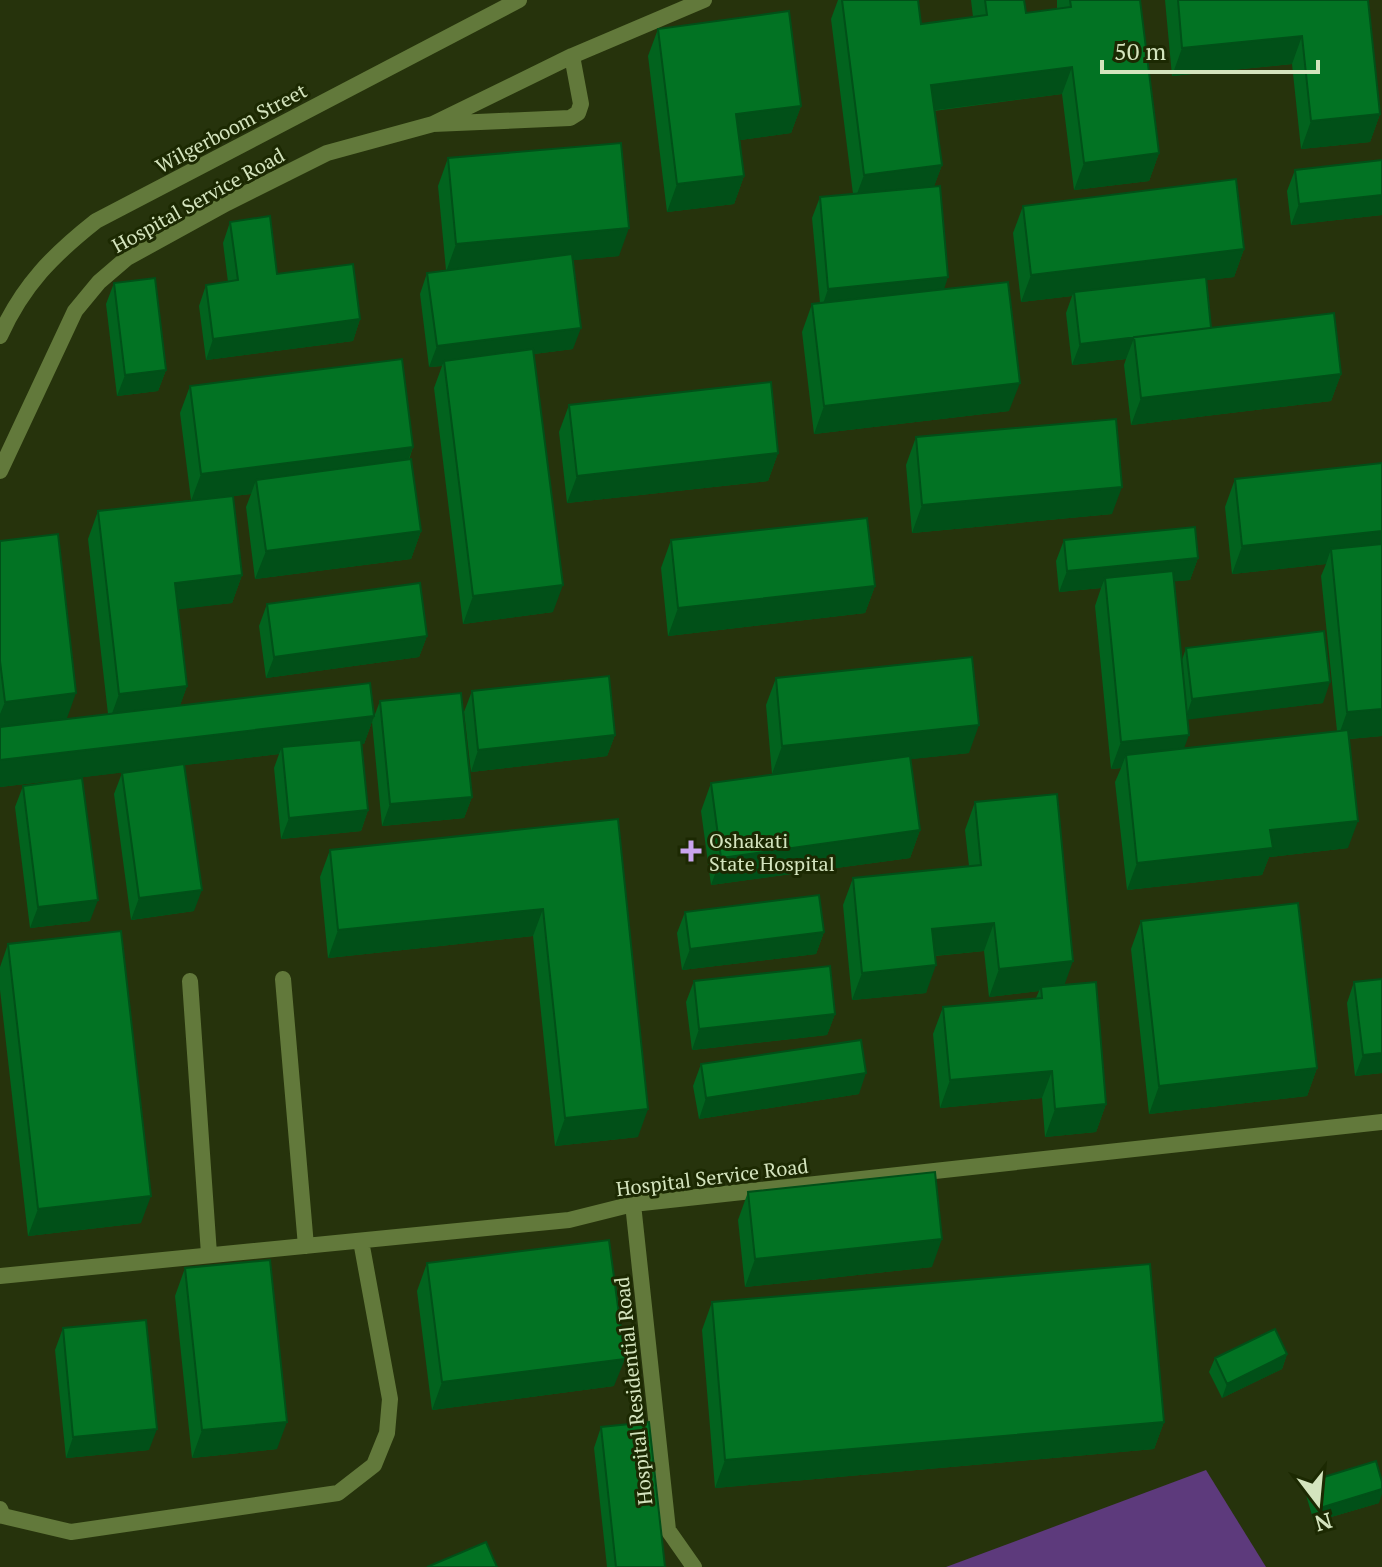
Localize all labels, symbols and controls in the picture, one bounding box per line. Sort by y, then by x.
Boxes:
scale bar [1102,24,1318,74]
text: 50 m [1114,35,1166,67]
street label: Wilgerboom Street [151,76,312,179]
street label: Hospital Service Road [107,141,289,259]
place label: Oshakati State Hospital [709,827,835,877]
marker: Oshakati State Hospital [680,840,702,862]
street label: Hospital Service Road [614,1152,810,1202]
street label: Hospital Residential Road [608,1276,658,1506]
north arrow [1278,1463,1358,1543]
text: N [1311,1506,1336,1539]

